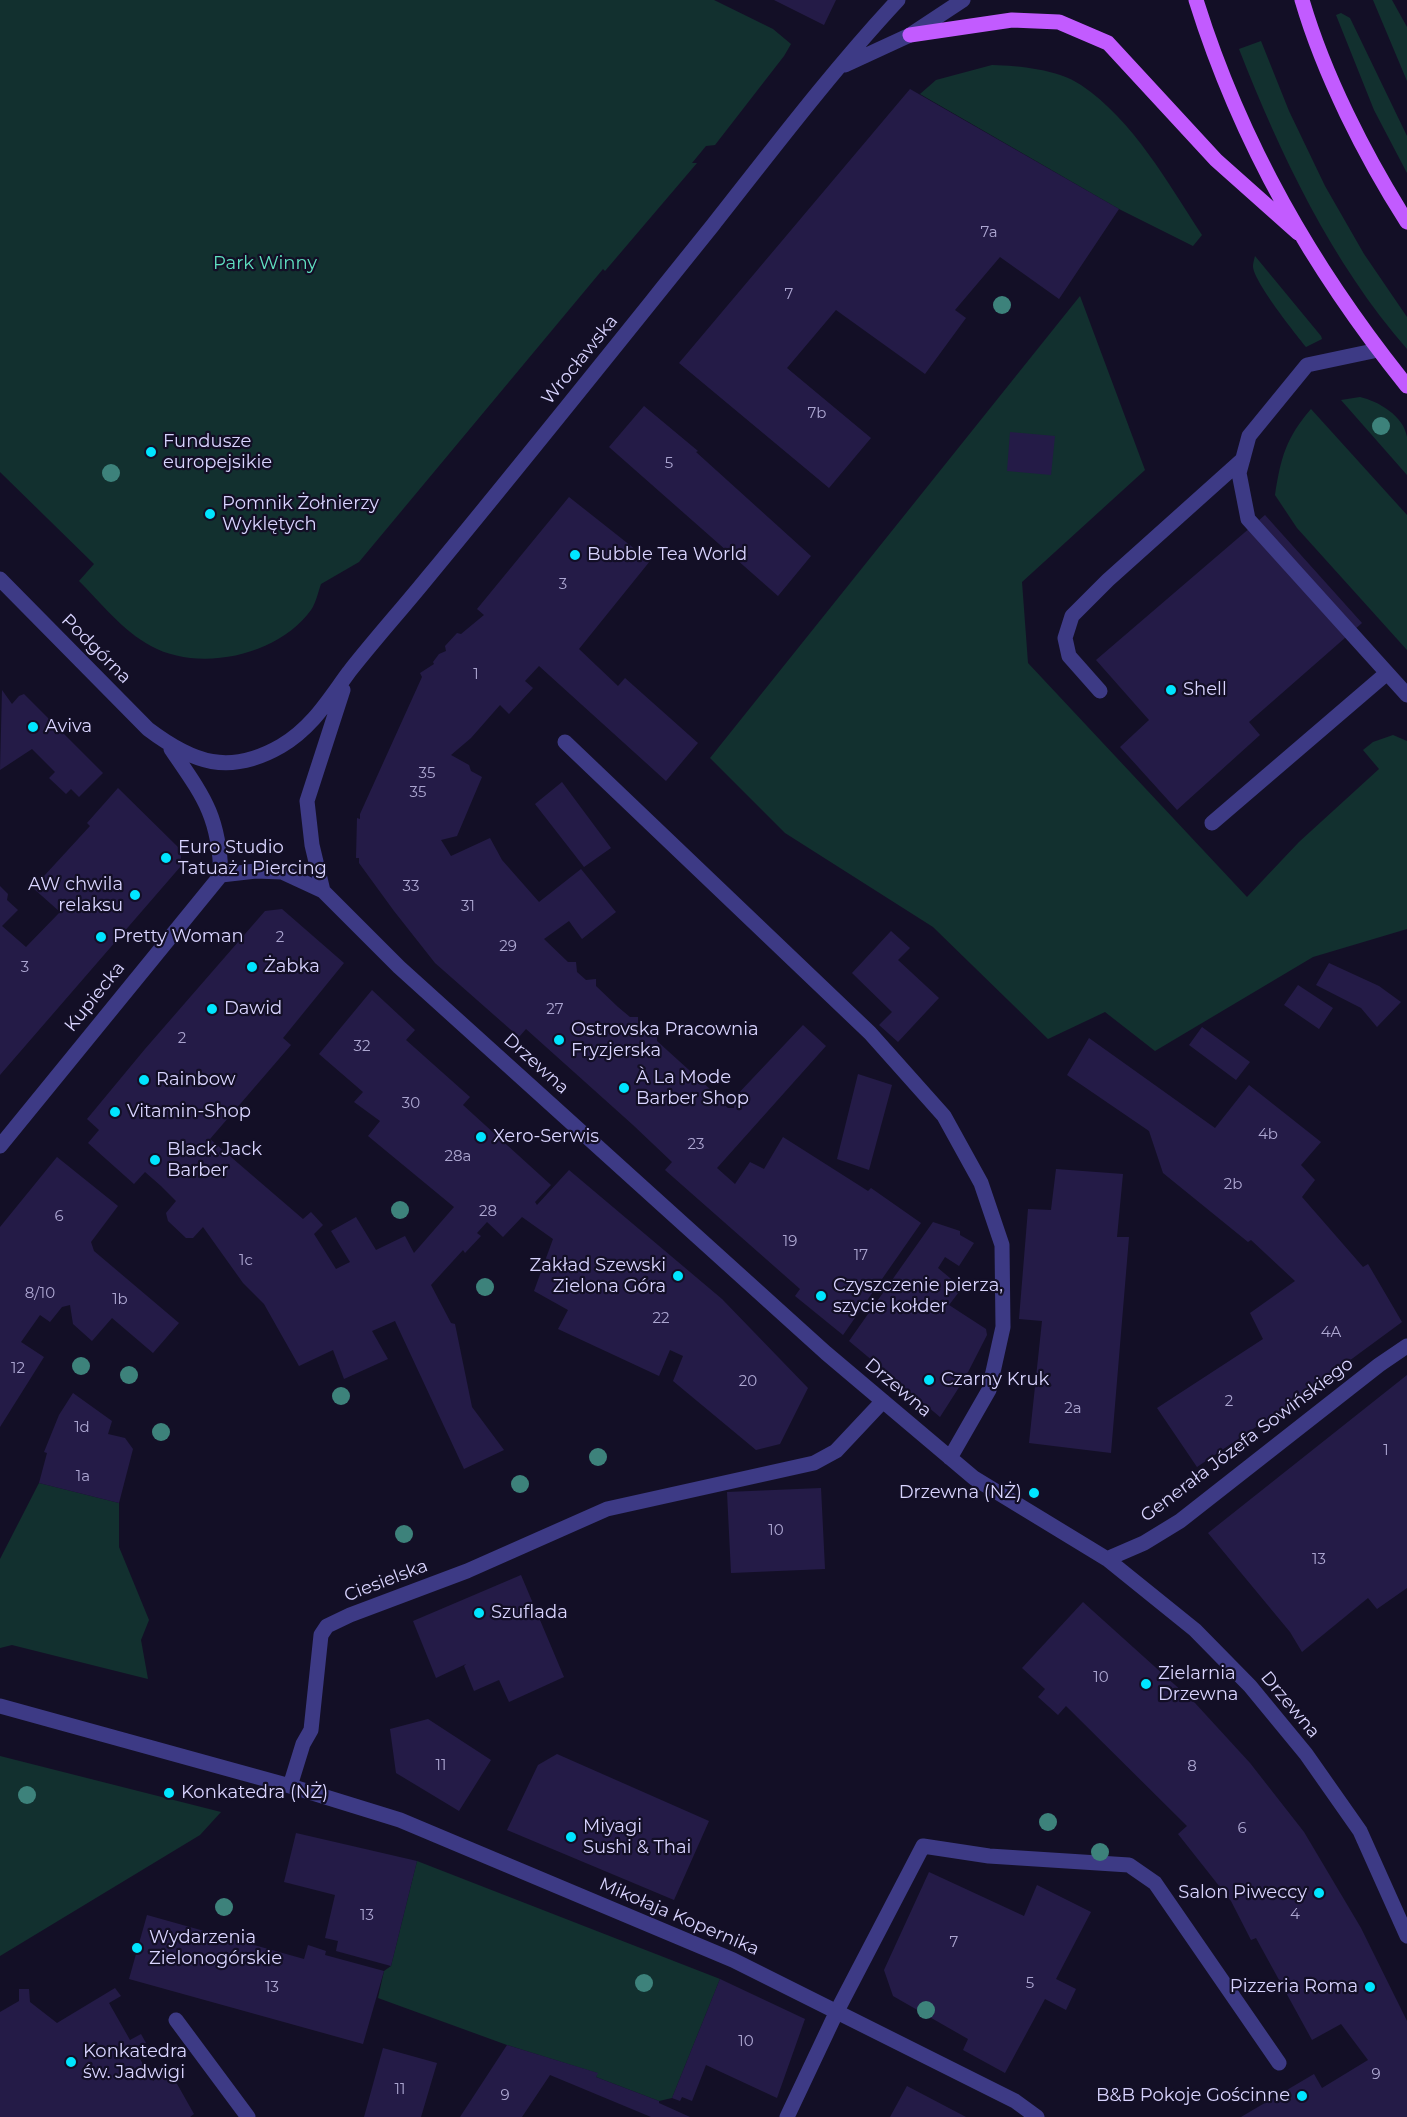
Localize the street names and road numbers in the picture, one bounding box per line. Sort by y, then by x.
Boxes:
street label: Wrocławska [537,311,623,409]
street label: Podgórna [57,610,135,688]
street label: Kupiecka [60,958,130,1036]
street label: Drzewna [499,1029,573,1099]
street label: Generała Józefa Sowińskiego [1137,1353,1357,1527]
street label: Drzewna [860,1354,936,1422]
street label: Ciesielska [341,1555,431,1607]
street label: Drzewna [1256,1667,1324,1743]
street label: Mikołaja Kopernika [596,1874,762,1960]

